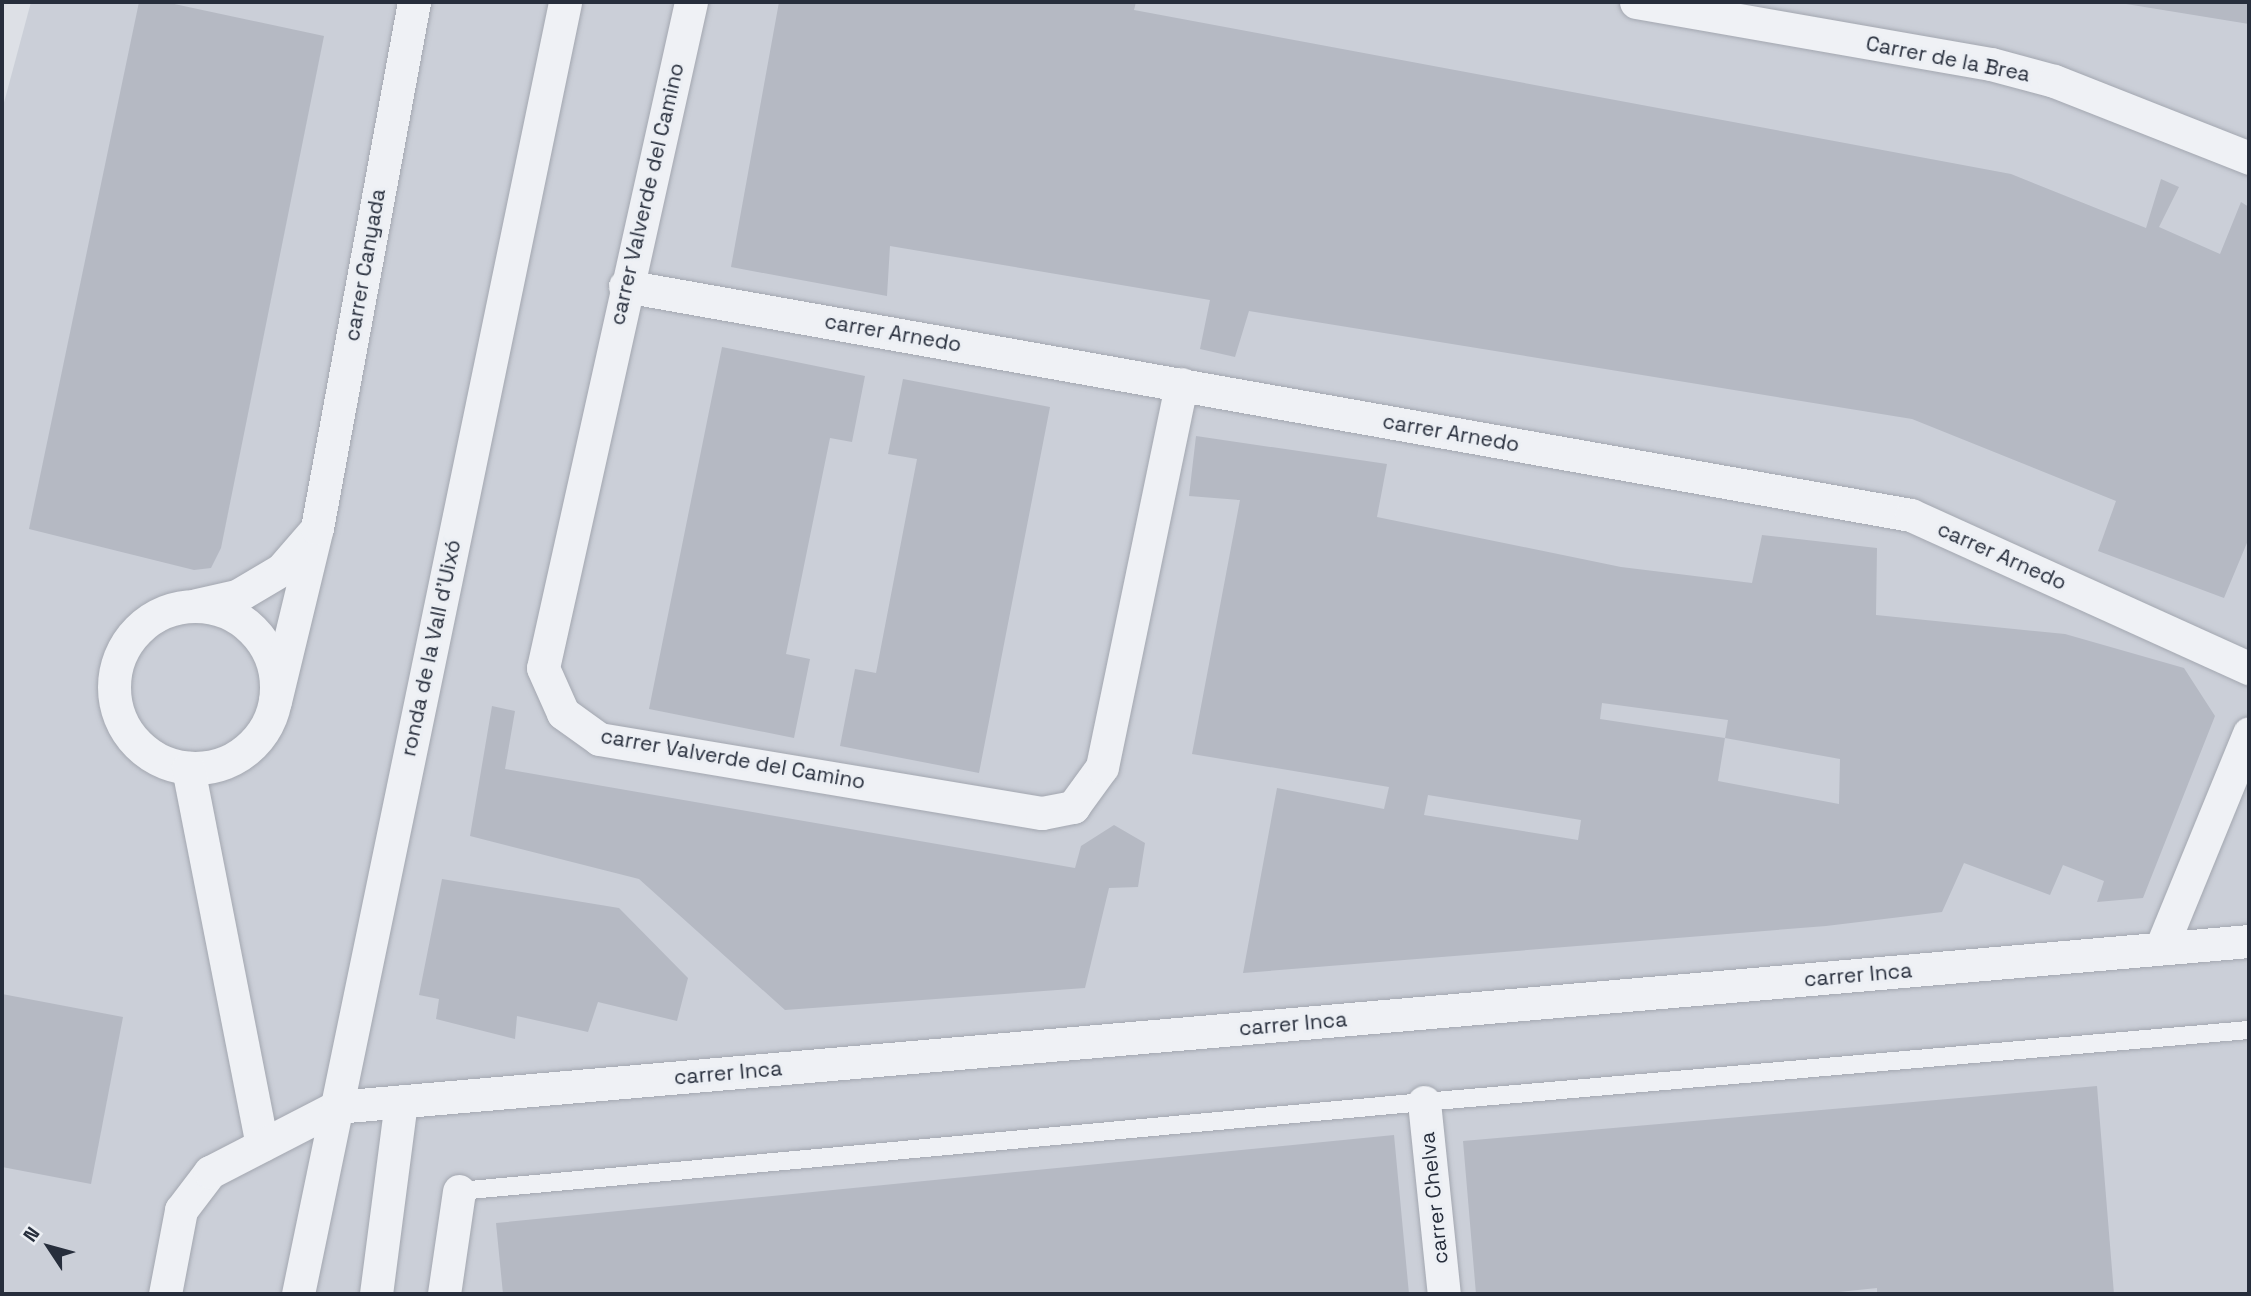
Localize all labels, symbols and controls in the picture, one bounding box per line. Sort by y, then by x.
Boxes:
street label: Carrer de la Brea [1864,31,2032,87]
street label: carrer Valverde del Camino [605,60,689,328]
street label: carrer Canyada [339,187,391,343]
street label: carrer Arnedo [822,309,964,357]
street label: carrer Arnedo [1380,409,1522,457]
street label: carrer Arnedo [1933,516,2071,596]
street label: ronda de la Vall d'Uixó [396,537,466,759]
street label: carrer Valverde del Camino [599,723,867,795]
street label: carrer Inca [1803,958,1913,992]
street label: carrer Inca [1238,1007,1348,1041]
street label: carrer Inca [673,1056,783,1090]
street label: carrer Chelva [1415,1131,1453,1265]
north arrow [14,1212,84,1282]
text: N [18,1222,45,1247]

